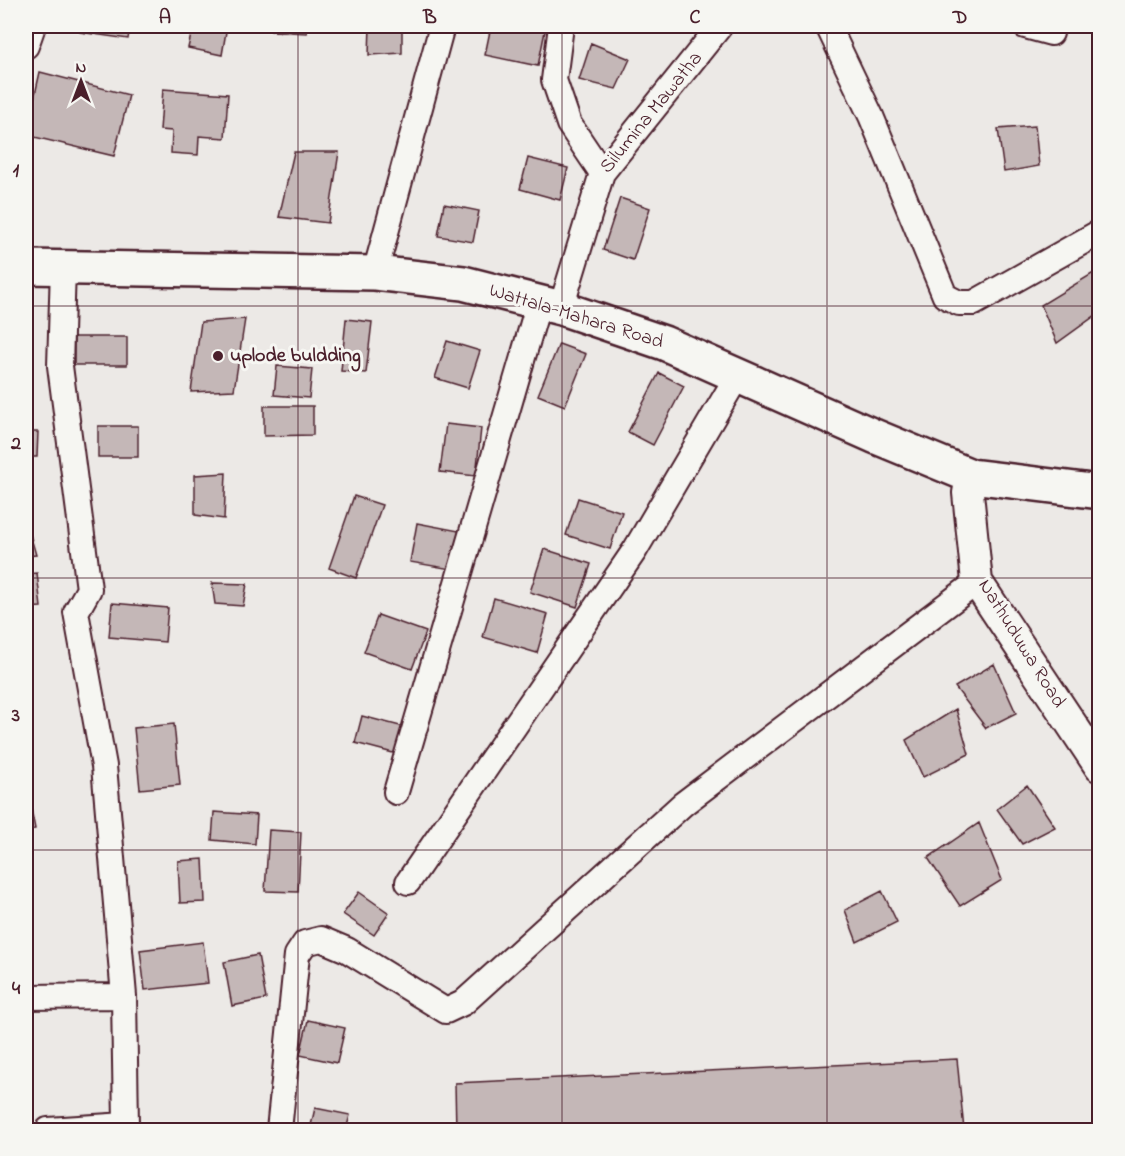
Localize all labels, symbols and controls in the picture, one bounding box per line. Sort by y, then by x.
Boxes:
text: A [159,4,171,33]
text: B [422,4,437,33]
text: C [690,4,701,33]
text: D [952,4,967,33]
street label: Silumina Mawatha [594,46,710,180]
north arrow [51,51,111,111]
text: N [76,56,87,80]
text: 1 [13,157,20,186]
street label: Wattala-Mahara Road [485,277,667,357]
place label: uplode buldding [230,342,361,372]
marker: uplode buldding [211,349,225,363]
text: 2 [10,430,21,459]
street label: Nathuduwa Road [970,574,1072,714]
text: 3 [11,702,20,731]
text: 4 [12,975,21,1004]

